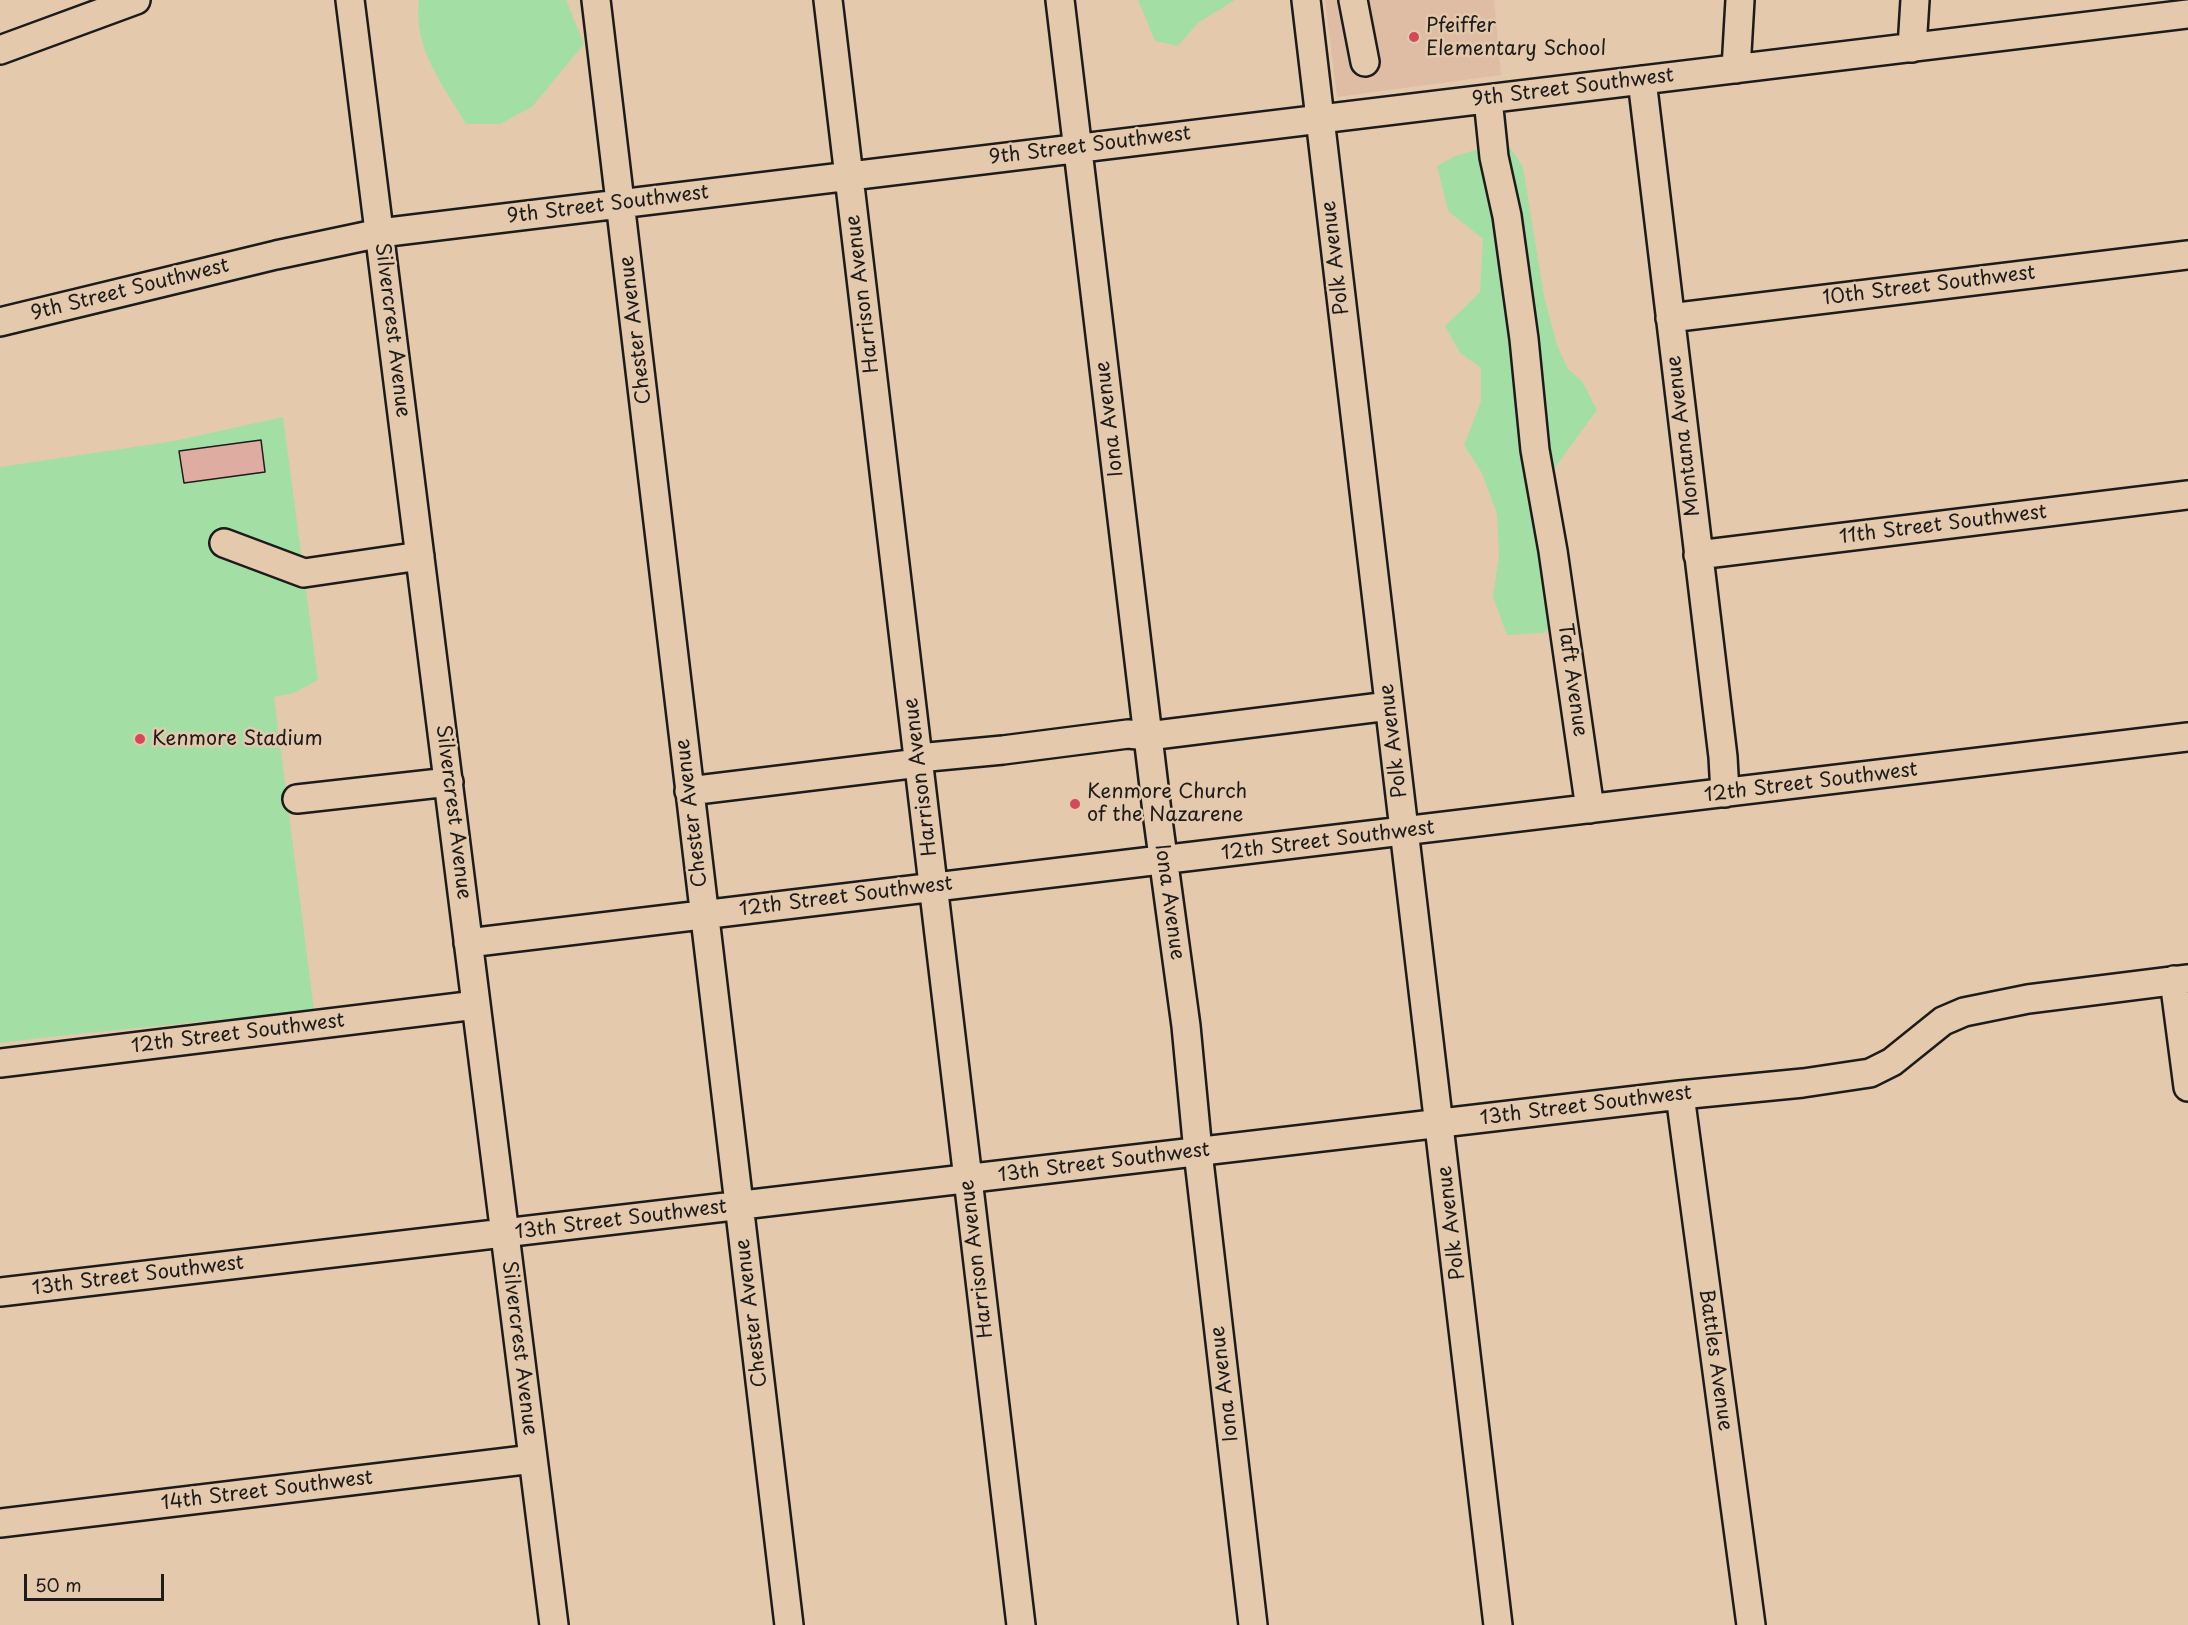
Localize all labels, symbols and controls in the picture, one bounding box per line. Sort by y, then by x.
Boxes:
place label: Pfeiffer Elementary School [1426,14,1606,61]
marker: Pfeiffer Elementary School [1407,30,1421,44]
street label: 9th Street Southwest [1471,64,1675,112]
street label: 9th Street Southwest [988,122,1192,170]
street label: 9th Street Southwest [506,181,710,229]
street label: Polk Avenue [1317,199,1355,317]
street label: Harrison Avenue [841,213,885,375]
street label: Silvercrest Avenue [369,241,415,419]
street label: 9th Street Southwest [28,254,232,326]
street label: Chester Avenue [615,254,657,406]
street label: 10th Street Southwest [1821,261,2037,311]
street label: Montana Avenue [1662,354,1706,518]
street label: Iona Avenue [1091,360,1129,478]
street label: 11th Street Southwest [1838,500,2048,550]
street label: Taft Avenue [1552,622,1592,738]
street label: Polk Avenue [1375,682,1413,800]
street label: Harrison Avenue [899,696,943,858]
street label: Silvercrest Avenue [430,723,476,901]
place label: Kenmore Stadium [152,727,323,751]
marker: Kenmore Stadium [133,732,147,746]
street label: Chester Avenue [671,737,713,889]
street label: 12th Street Southwest [1703,758,1919,808]
place label: Kenmore Church of the Nazarene [1087,780,1247,827]
marker: Kenmore Church of the Nazarene [1068,797,1082,811]
street label: 12th Street Southwest [1220,816,1436,866]
street label: Iona Avenue [1149,843,1189,961]
street label: 12th Street Southwest [738,872,954,922]
street label: 12th Street Southwest [130,1009,346,1059]
street label: 13th Street Southwest [1479,1081,1693,1131]
street label: 13th Street Southwest [997,1138,1211,1188]
street label: Polk Avenue [1433,1164,1471,1282]
street label: Harrison Avenue [955,1178,999,1340]
street label: 13th Street Southwest [514,1195,728,1245]
street label: Chester Avenue [731,1237,773,1389]
street label: 13th Street Southwest [31,1251,245,1301]
street label: Silvercrest Avenue [496,1259,542,1437]
street label: Battles Avenue [1693,1288,1737,1432]
street label: Iona Avenue [1206,1325,1244,1443]
street label: 14th Street Southwest [160,1466,374,1516]
scale bar [27,1562,166,1600]
text: 50 m [35,1571,82,1598]

